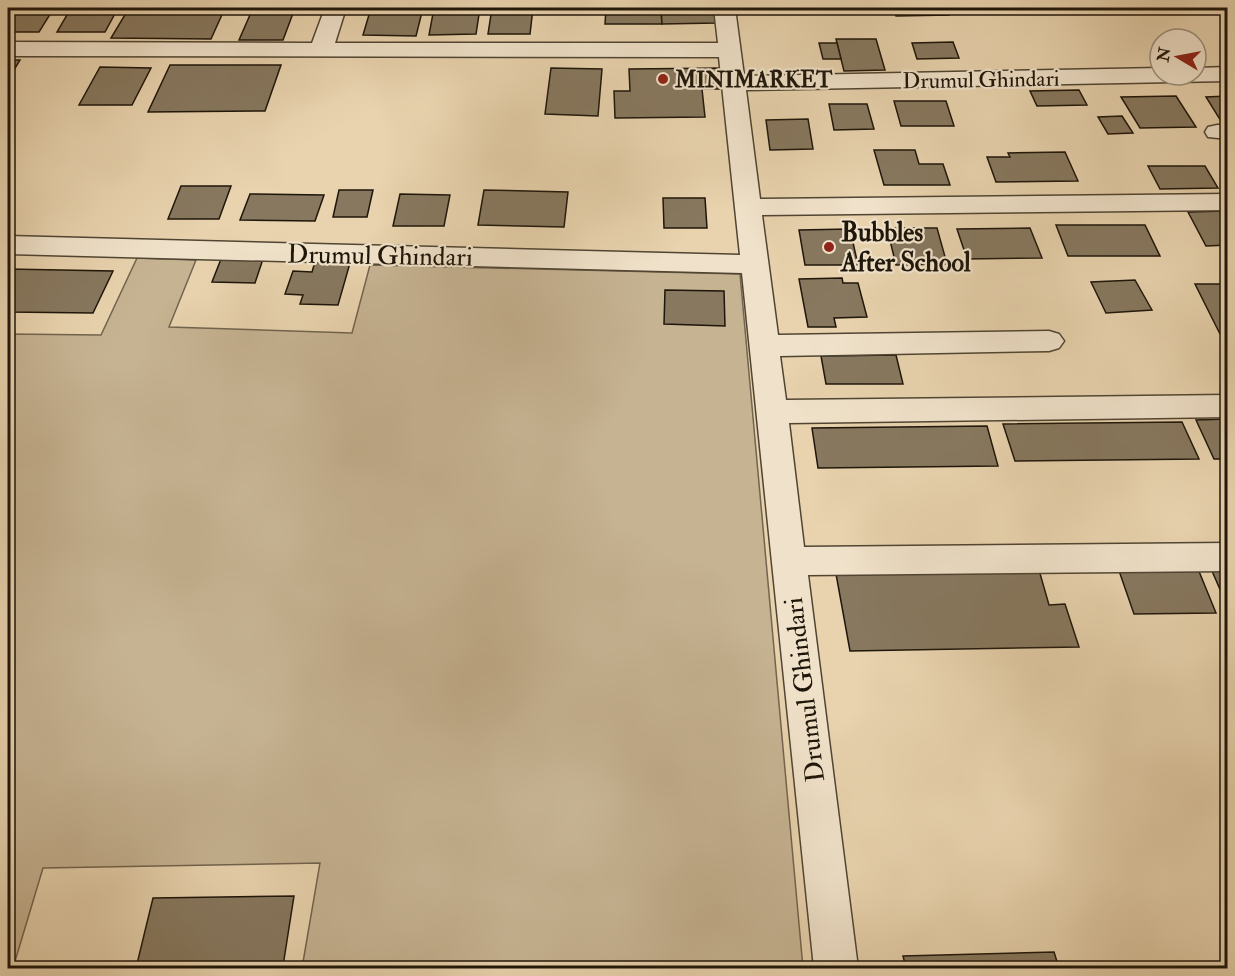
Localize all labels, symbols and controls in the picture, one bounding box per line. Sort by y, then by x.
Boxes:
north arrow [1148,27,1208,87]
text: N [1153,45,1175,64]
street label: Drumul Ghindari [902,65,1060,95]
place label: MINIMARKET [674,66,833,94]
marker: MINIMARKET [656,72,670,86]
place label: Bubbles After School [840,217,971,279]
street label: Drumul Ghindari [287,238,473,274]
marker: Bubbles After School [822,240,836,254]
street label: Drumul Ghindari [778,596,832,784]

